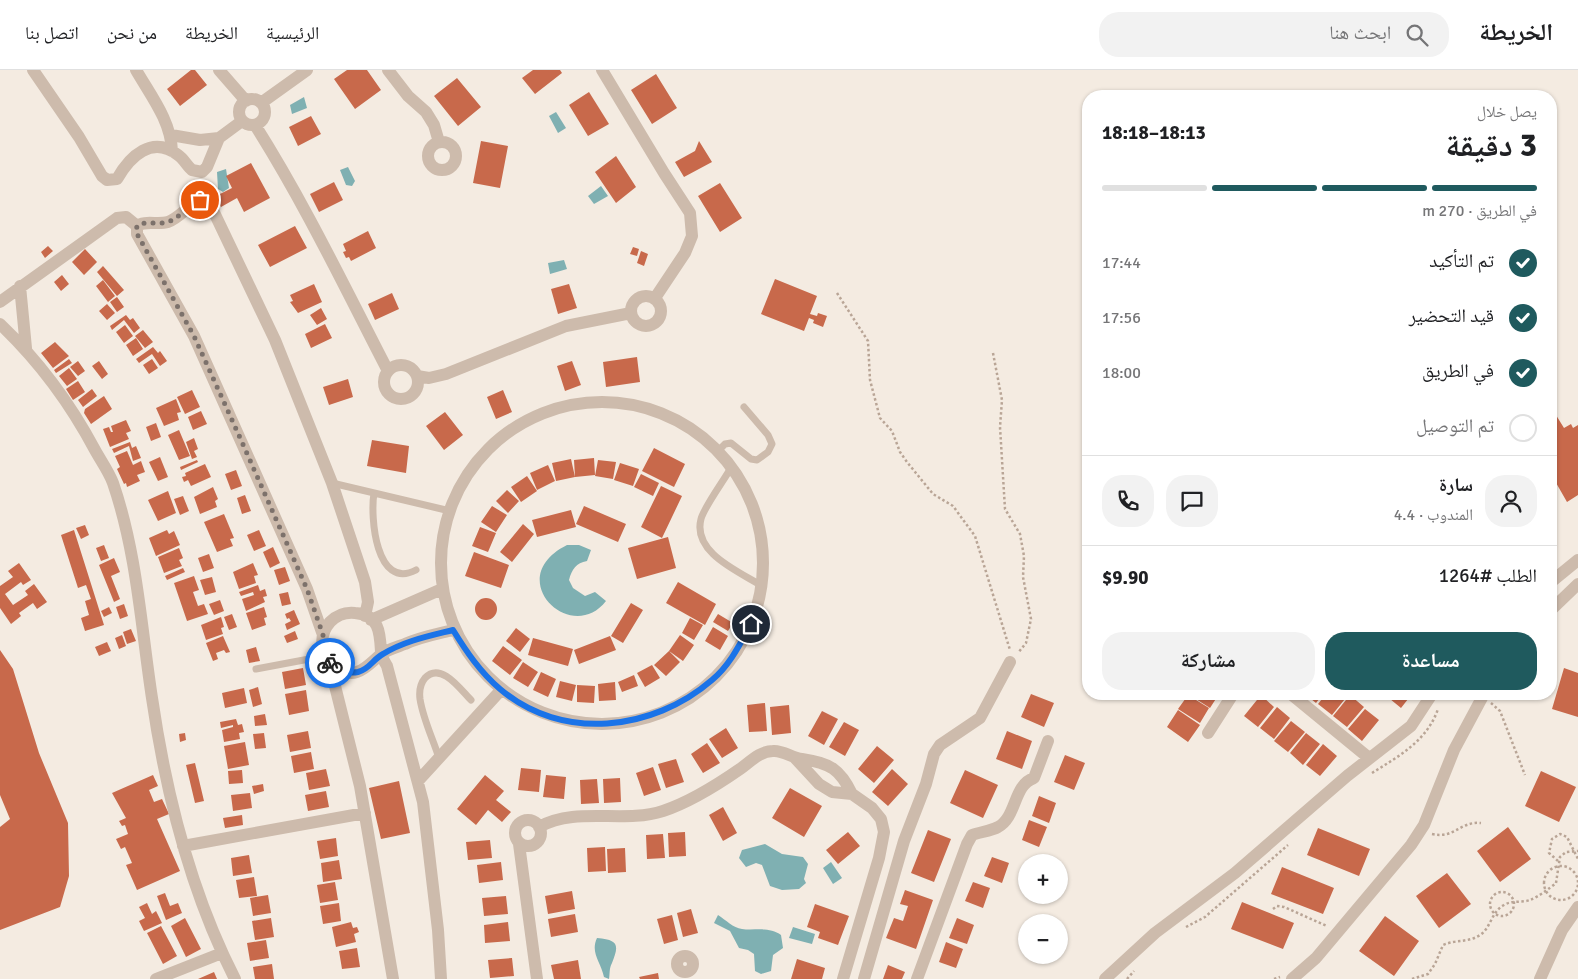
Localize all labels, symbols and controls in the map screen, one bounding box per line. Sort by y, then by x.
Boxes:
search box [1099,12,1449,57]
text: الخريطة [1479,17,1553,47]
text: ابحث هنا [1329,21,1391,45]
icon: search [1403,21,1431,49]
text: اتصل بنا [25,22,79,44]
text: من نحن [107,22,157,44]
text: الخريطة [185,22,238,44]
text: الرئيسية [266,22,319,44]
text: يصل خلال [1477,102,1537,122]
text: 18:13–18:18 [1102,121,1206,145]
text: 3 دقيقة [1445,126,1537,165]
pin [179,179,221,221]
icon: bag [186,186,214,214]
text: في الطريق · 270 m [1422,201,1537,221]
text: تم التأكيد [1429,249,1494,273]
icon: check [1509,249,1537,277]
text: 17:44 [1102,253,1141,273]
text: قيد التحضير [1409,304,1494,328]
icon: check [1509,304,1537,332]
text: 17:56 [1102,308,1141,328]
text: في الطريق [1422,359,1494,383]
icon: check [1509,359,1537,387]
text: 18:00 [1102,363,1141,383]
text: تم التوصيل [1416,414,1494,438]
text: سارة [1439,473,1473,497]
button: phone [1102,475,1154,527]
button: chat [1166,475,1218,527]
button: person [1485,475,1537,527]
text: المندوب · 4.4 [1394,505,1473,525]
text: الطلب #1264 [1439,564,1537,588]
text: $9.90 [1102,566,1148,590]
pin [730,603,772,645]
icon: home [737,610,765,638]
button: مشاركة [1102,632,1315,690]
button: مساعدة [1325,632,1537,690]
courier [305,638,355,688]
icon: bike [316,649,344,677]
map controls [1018,854,1068,964]
button: + [1018,854,1068,904]
button: − [1018,914,1068,964]

